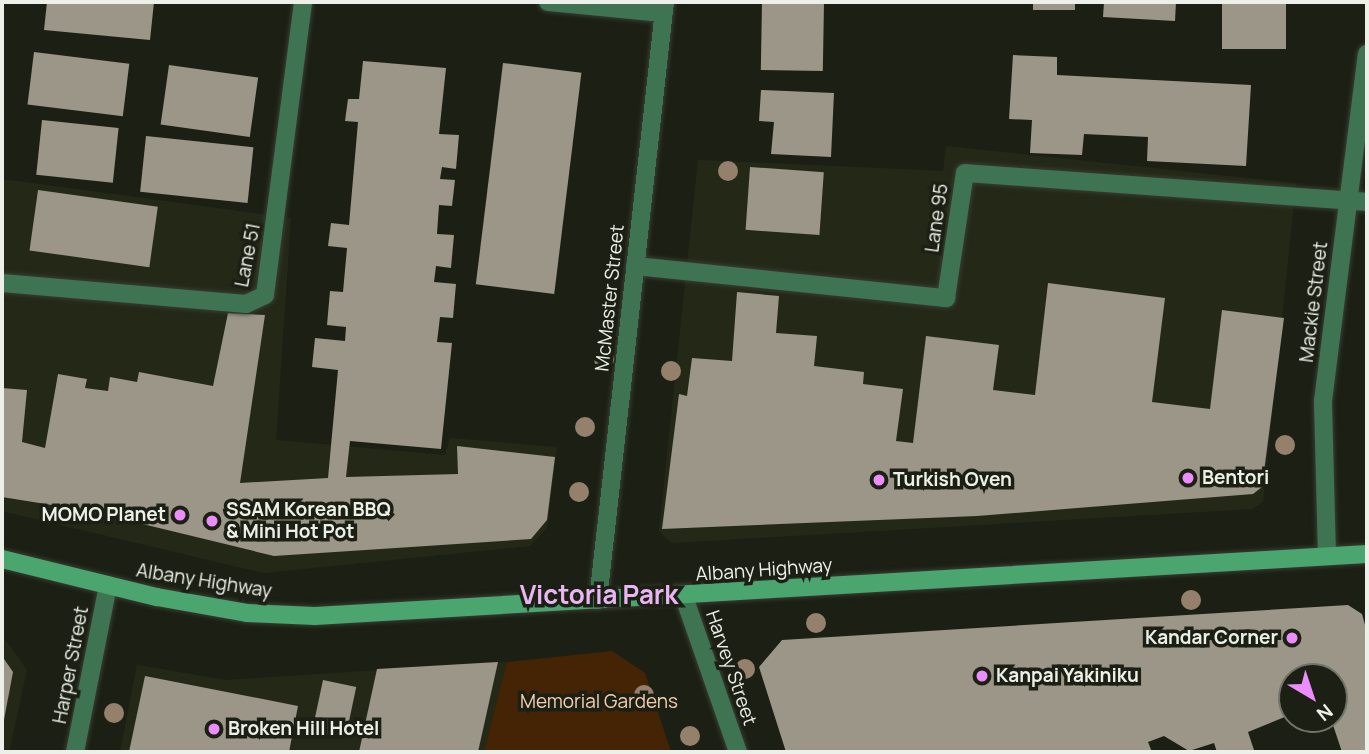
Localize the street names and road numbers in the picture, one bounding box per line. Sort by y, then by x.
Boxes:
street label: Lane 95 [921,182,953,254]
street label: Lane 51 [231,221,265,289]
street label: McMaster Street [591,223,629,373]
street label: Mackie Street [1295,240,1333,364]
street label: Albany Highway [695,554,833,586]
street label: Albany Highway [135,559,273,603]
street label: Harper Street [48,604,94,726]
street label: Harvey Street [701,607,761,729]

